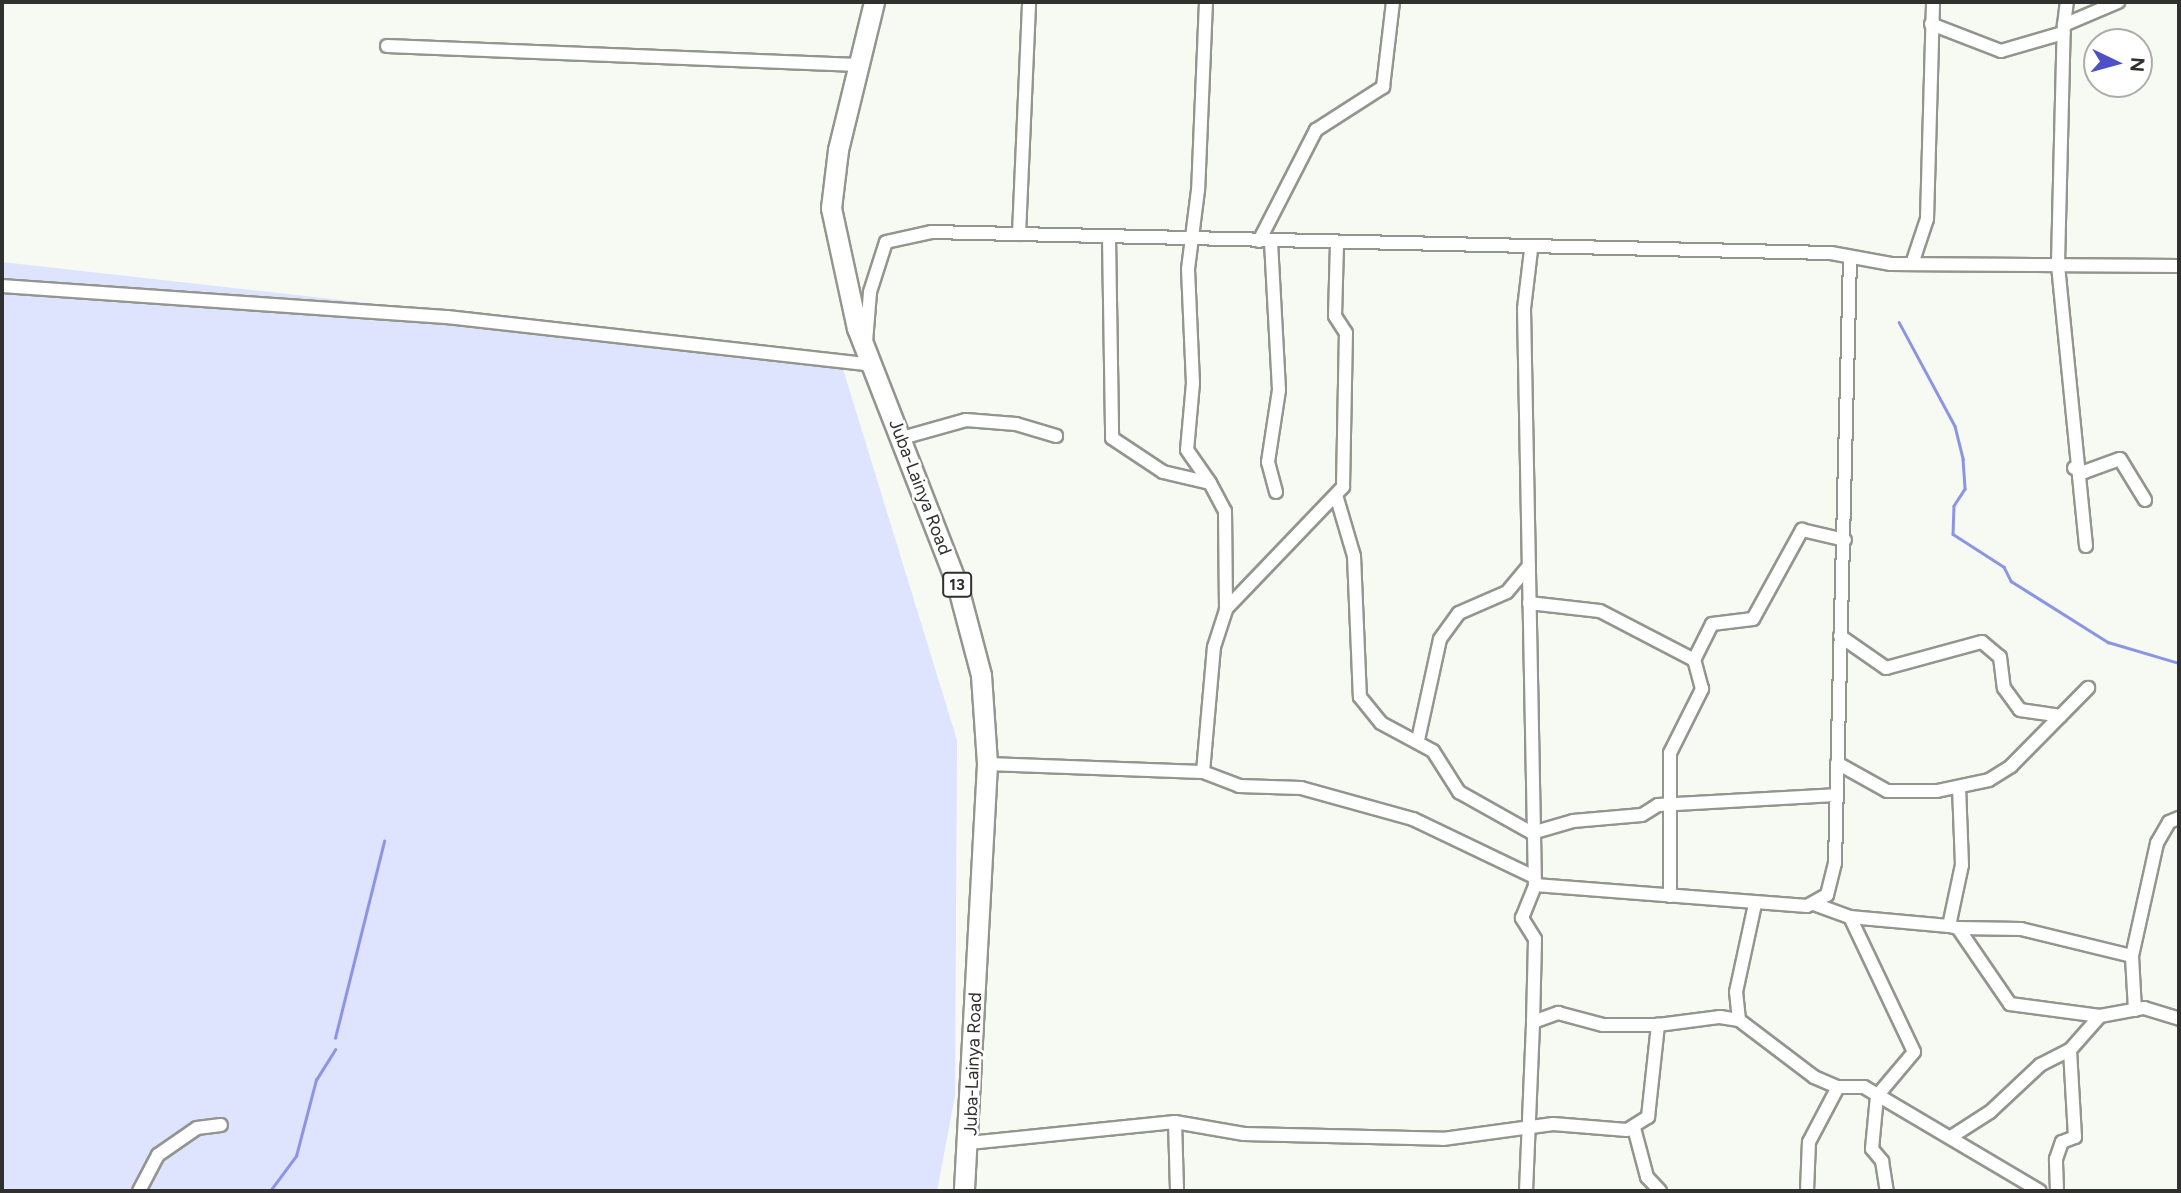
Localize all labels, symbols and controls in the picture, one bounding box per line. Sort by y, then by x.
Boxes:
north arrow [2083,28,2153,98]
text: N [2125,56,2150,73]
street label: Juba-Lainya Road [884,416,956,558]
road number: 13 [941,572,973,598]
street label: Juba-Lainya Road [960,992,986,1136]

